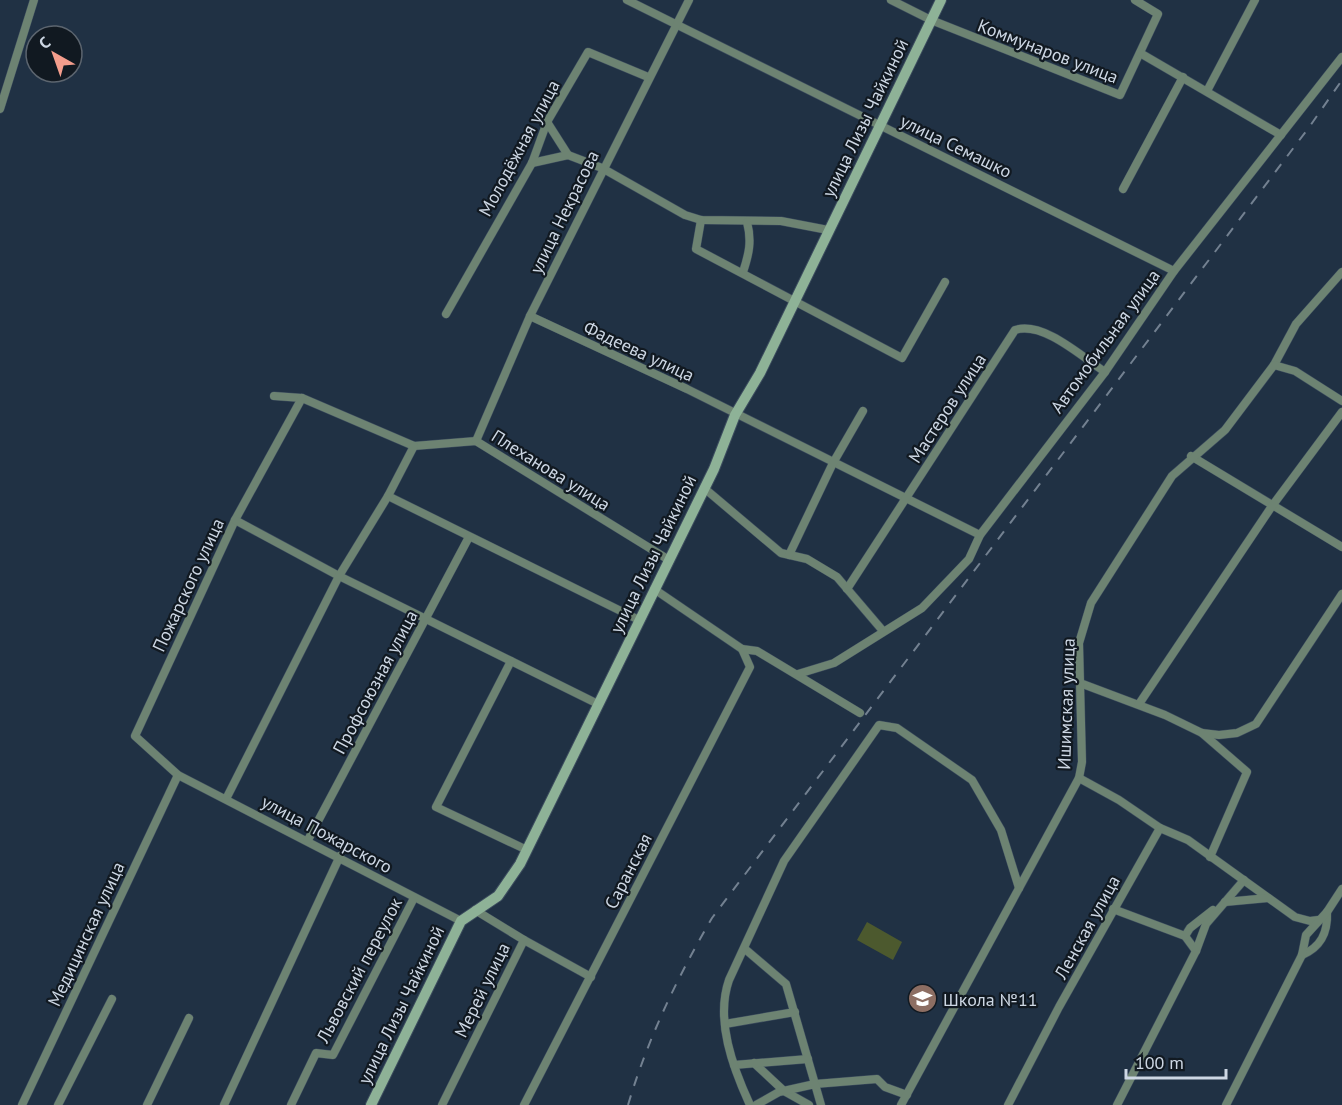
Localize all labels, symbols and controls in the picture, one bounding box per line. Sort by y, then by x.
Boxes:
street label: Коммунаров улица [974,14,1122,88]
north arrow [24,24,84,84]
text: С [35,32,54,53]
street label: улица Лизы Чайкиной [817,35,913,201]
street label: Молодёжная улица [473,76,565,220]
street label: улица Семашко [896,109,1016,183]
street label: улица Некрасова [524,147,604,277]
street label: Автомобильная улица [1045,265,1165,417]
street label: Фадеева улица [580,315,698,387]
street label: Мастеров улица [903,349,991,467]
street label: Плеханова улица [487,424,615,516]
street label: улица Лизы Чайкиной [605,471,701,637]
street label: Пожарского улица [147,515,229,655]
street label: Профсоюзная улица [327,606,423,758]
street label: Ишимская улица [1052,638,1080,770]
street label: улица Пожарского [258,790,396,878]
street label: Саранская [599,829,657,913]
street label: Медицинская улица [42,858,130,1010]
street label: Ленская улица [1049,871,1125,984]
street label: Львовский переулок [311,893,407,1047]
street label: улица Лизы Чайкиной [353,922,449,1088]
street label: Мерей улица [449,939,515,1041]
school or university icon: Школа №11 [906,983,938,1015]
place label: Школа №11 [943,988,1038,1011]
scale bar [1126,1042,1226,1080]
text: 100 m [1135,1051,1184,1074]

